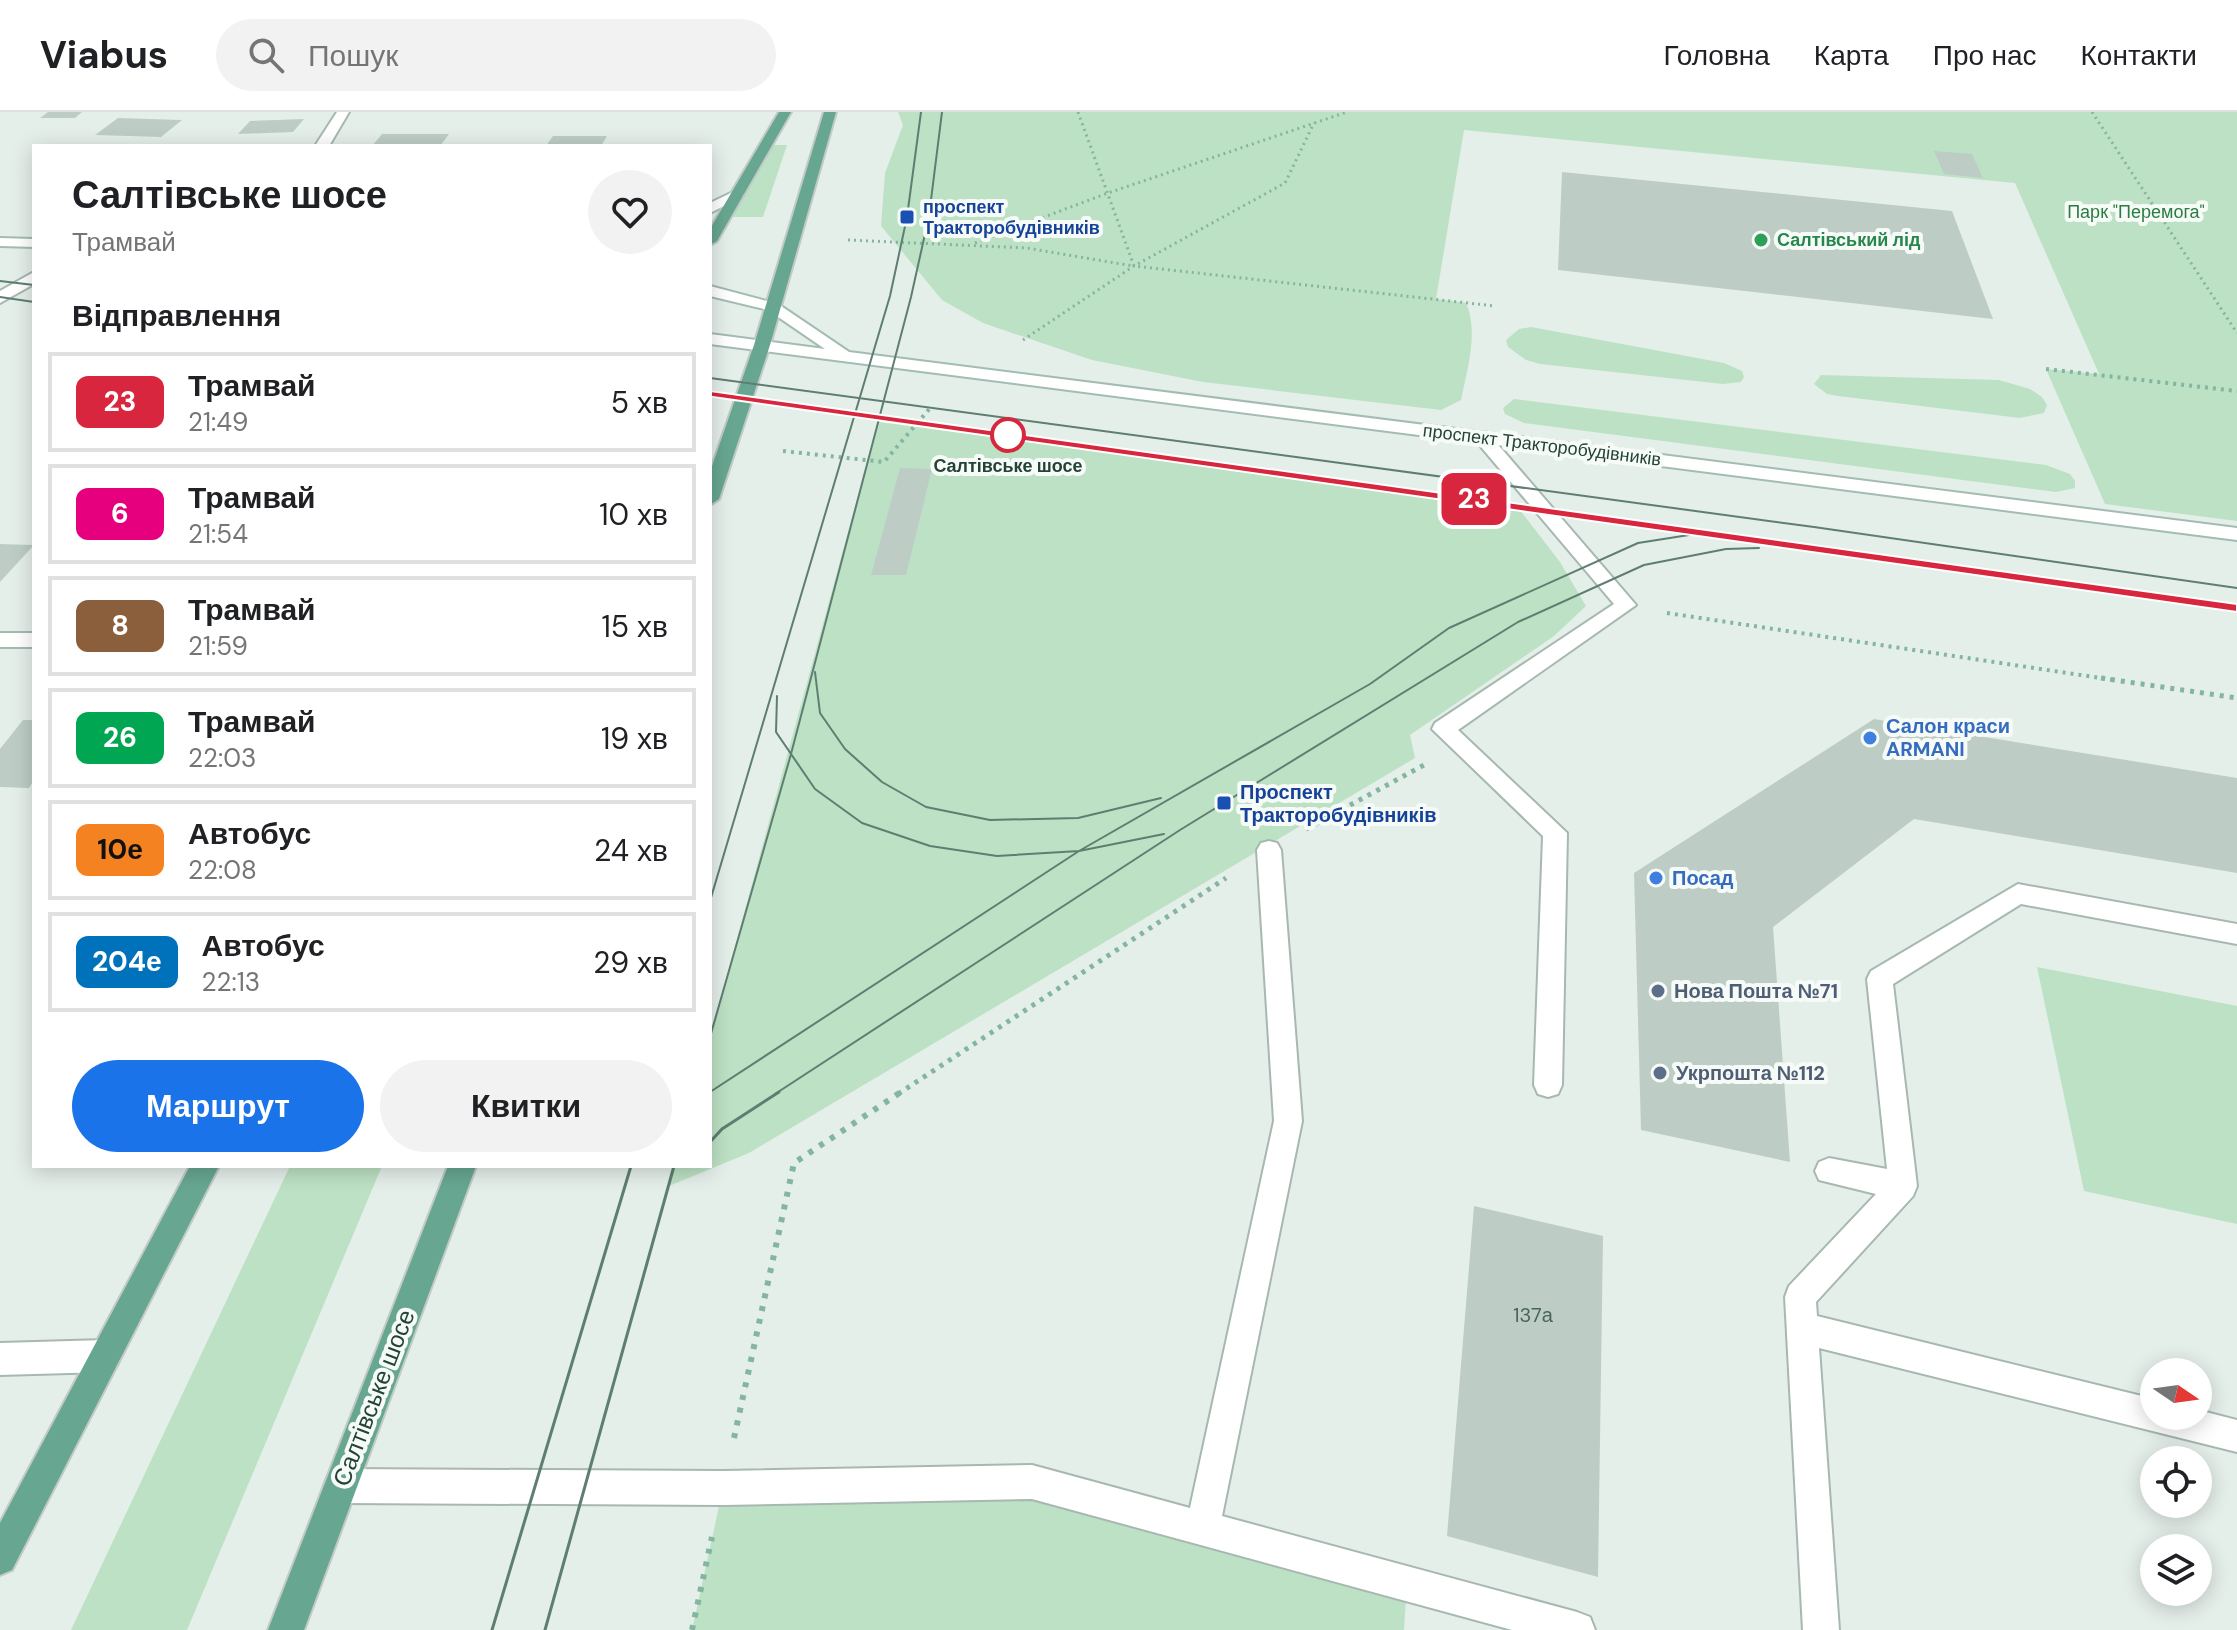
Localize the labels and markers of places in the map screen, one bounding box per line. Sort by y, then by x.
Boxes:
place label: проспект Тракторобудівників [923,195,1100,240]
marker: проспект Тракторобудівників [898,208,916,226]
place label: Салтівський лід [1777,228,1921,252]
marker: Салтівський лід [1752,231,1770,249]
marker: Салтівське шосе [991,418,1025,452]
place label: Салтівське шосе [933,454,1083,478]
place label: Салон краси ARMANI [1886,713,2010,762]
marker: Салон краси ARMANI [1861,729,1879,747]
place label: Проспект Тракторобудівників [1240,779,1436,828]
marker: Проспект Тракторобудівників [1215,794,1233,812]
place label: Посад [1672,865,1734,891]
marker: Посад [1647,869,1665,887]
place label: Нова Пошта №71 [1674,978,1838,1004]
marker: Нова Пошта №71 [1649,982,1667,1000]
place label: Укрпошта №112 [1676,1060,1825,1086]
marker: Укрпошта №112 [1651,1064,1669,1082]

